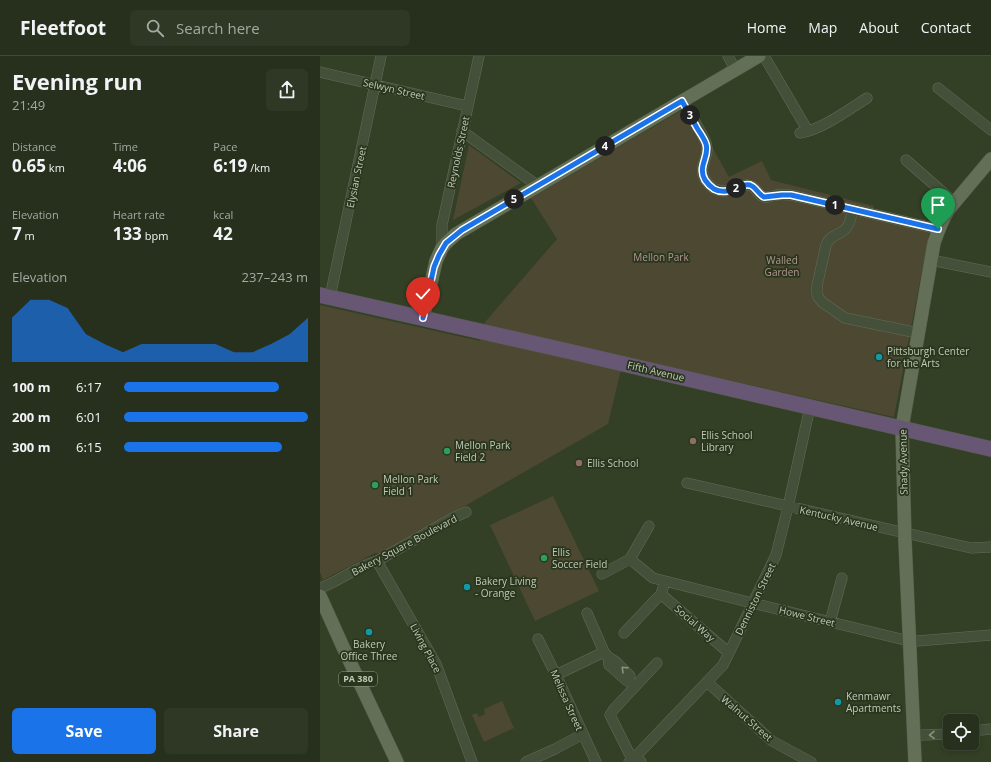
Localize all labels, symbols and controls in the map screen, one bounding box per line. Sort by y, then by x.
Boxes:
search box [130,10,410,46]
text: Fleetfoot [20,15,106,41]
icon: search [144,17,166,39]
text: Search here [176,18,260,38]
text: Home [747,18,786,37]
text: Map [808,18,837,37]
text: About [859,18,899,37]
text: Contact [921,18,971,37]
text: Evening run [12,66,143,96]
button: share [266,69,308,111]
street label: Selwyn Street [362,75,427,103]
text: 21:49 [12,96,45,114]
pin: 3 [680,105,700,125]
text: 3 [687,107,693,122]
street label: Reynolds Street [444,114,473,189]
pin: 4 [595,136,615,156]
text: 4 [602,138,608,153]
text: Distance [12,139,56,154]
text: Time [113,139,138,154]
text: Pace [213,139,238,154]
street label: Elysian Street [343,145,369,209]
text: 0.65 [12,154,46,177]
text: 4:06 [113,154,147,177]
text: 6:19 [213,154,247,177]
text: km [46,160,65,175]
text: /km [247,160,270,175]
pin: 2 [726,178,746,198]
text: 2 [733,180,739,195]
pin [921,188,955,229]
pin: 5 [504,189,524,209]
text: 5 [511,191,517,206]
icon: arrive [927,194,949,216]
pin: 1 [825,195,845,215]
text: 1 [832,197,838,212]
text: Elevation [12,207,59,222]
text: Heart rate [113,207,165,222]
text: kcal [213,207,233,222]
text: 7 [12,222,22,245]
text: 133 [113,222,142,245]
text: 42 [213,222,233,245]
text: m [22,228,35,243]
text: bpm [142,228,168,243]
park label: Mellon Park [633,250,689,264]
park label: Walled Garden [765,253,799,279]
text: Elevation [12,268,67,286]
text: 237–243 m [241,268,308,286]
pin [406,277,440,318]
icon: check [412,283,434,305]
place label: Pittsburgh Center for the Arts [887,344,969,370]
marker: Pittsburgh Center for the Arts [874,352,884,362]
street label: Fifth Avenue [626,358,686,384]
text: 100 m [12,378,50,396]
text: 6:17 [76,378,102,396]
text: 200 m [12,408,50,426]
text: 6:01 [76,408,102,426]
place label: Ellis School Library [701,428,752,454]
street label: Shady Avenue [895,429,911,495]
marker: Ellis School Library [688,436,698,446]
text: 300 m [12,438,50,456]
text: 6:15 [76,438,102,456]
place label: Mellon Park Field 2 [455,438,511,464]
marker: Mellon Park Field 2 [442,446,452,456]
place label: Ellis School [587,456,638,470]
marker: Ellis School [574,458,584,468]
place label: Mellon Park Field 1 [383,472,439,498]
marker: Mellon Park Field 1 [370,480,380,490]
street label: Kentucky Avenue [798,502,880,534]
street label: Bakery Square Boulevard [349,511,459,579]
place label: Ellis Soccer Field [552,545,607,571]
marker: Ellis Soccer Field [539,553,549,563]
street label: Denniston Street [731,560,779,637]
place label: Bakery Living - Orange [475,574,537,600]
marker: Bakery Living - Orange [462,582,472,592]
street label: Social Way [672,602,719,645]
street label: Howe Street [778,602,837,630]
street label: Living Place [407,621,445,675]
marker: Bakery Office Three [364,627,374,637]
place label: Bakery Office Three [341,637,398,663]
one-way arrow [621,666,629,674]
street label: Melissa Street [547,667,587,733]
road number: PA 380 [339,672,377,686]
place label: Kenmawr Apartments [846,689,901,715]
street label: Walnut Street [718,692,776,744]
marker: Kenmawr Apartments [833,697,843,707]
button: Save [12,708,156,754]
button: Share [164,708,308,754]
map controls [943,714,979,750]
button: locate [943,714,979,750]
one-way arrow [929,731,935,739]

